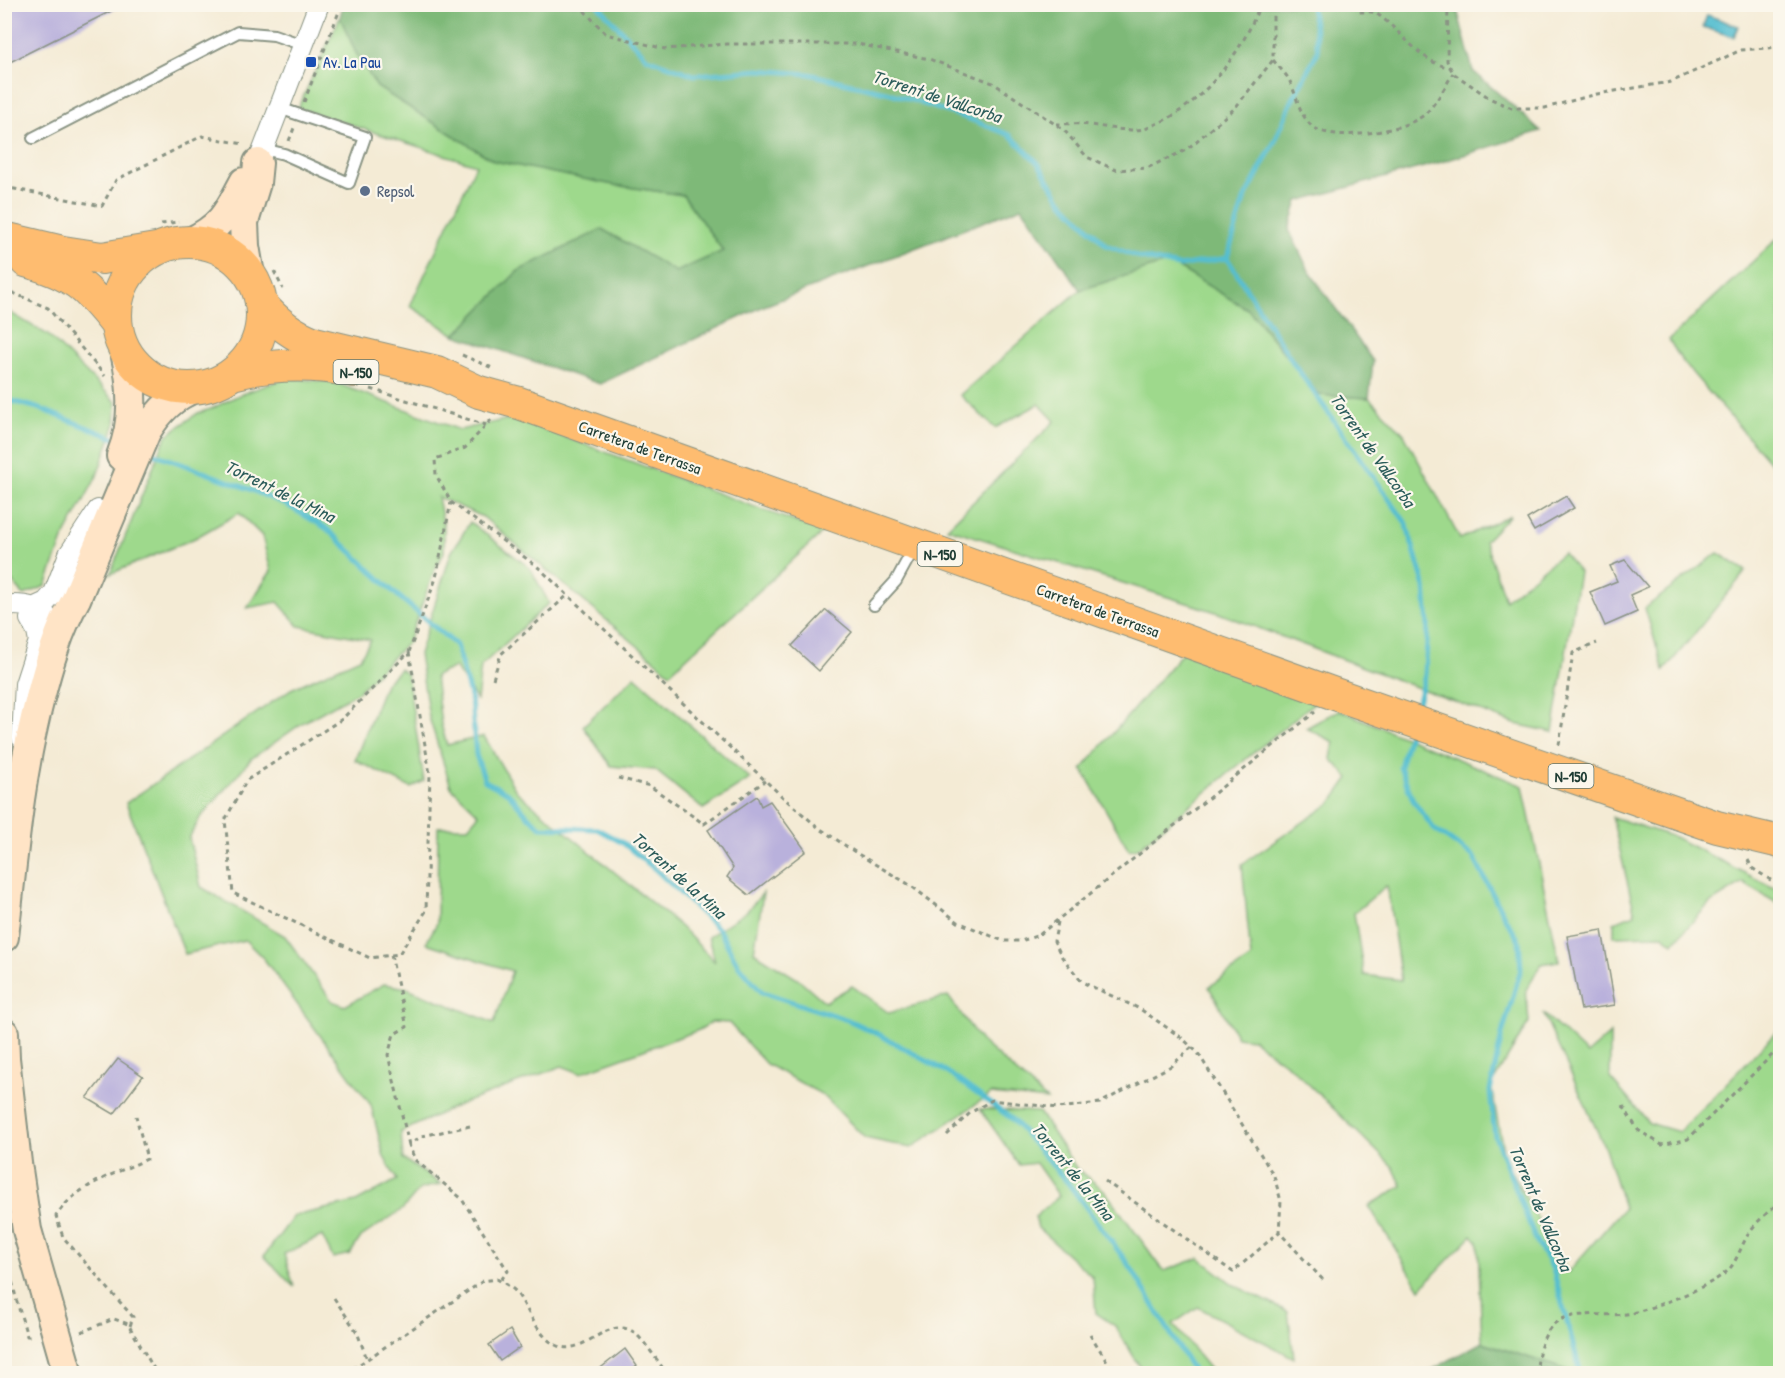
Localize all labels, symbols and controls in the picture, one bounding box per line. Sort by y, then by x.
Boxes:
place label: Av. La Pau [323,51,381,73]
marker: Av. La Pau [304,55,318,69]
water label: Torrent de Vallcorba [869,63,1006,129]
place label: Repsol [377,180,415,202]
marker: Repsol [358,184,372,198]
road number: N-150 [334,360,378,384]
water label: Torrent de Vallcorba [1324,388,1423,514]
street label: Carretera de Terrassa [576,415,704,479]
water label: Torrent de la Mina [221,454,341,529]
road number: N-150 [918,542,962,566]
street label: Carretera de Terrassa [1034,578,1162,642]
road number: N-150 [1548,764,1594,788]
water label: Torrent de la Mina [626,826,733,926]
water label: Torrent de la Mina [1026,1117,1122,1227]
water label: Torrent de Vallcorba [1503,1141,1579,1276]

